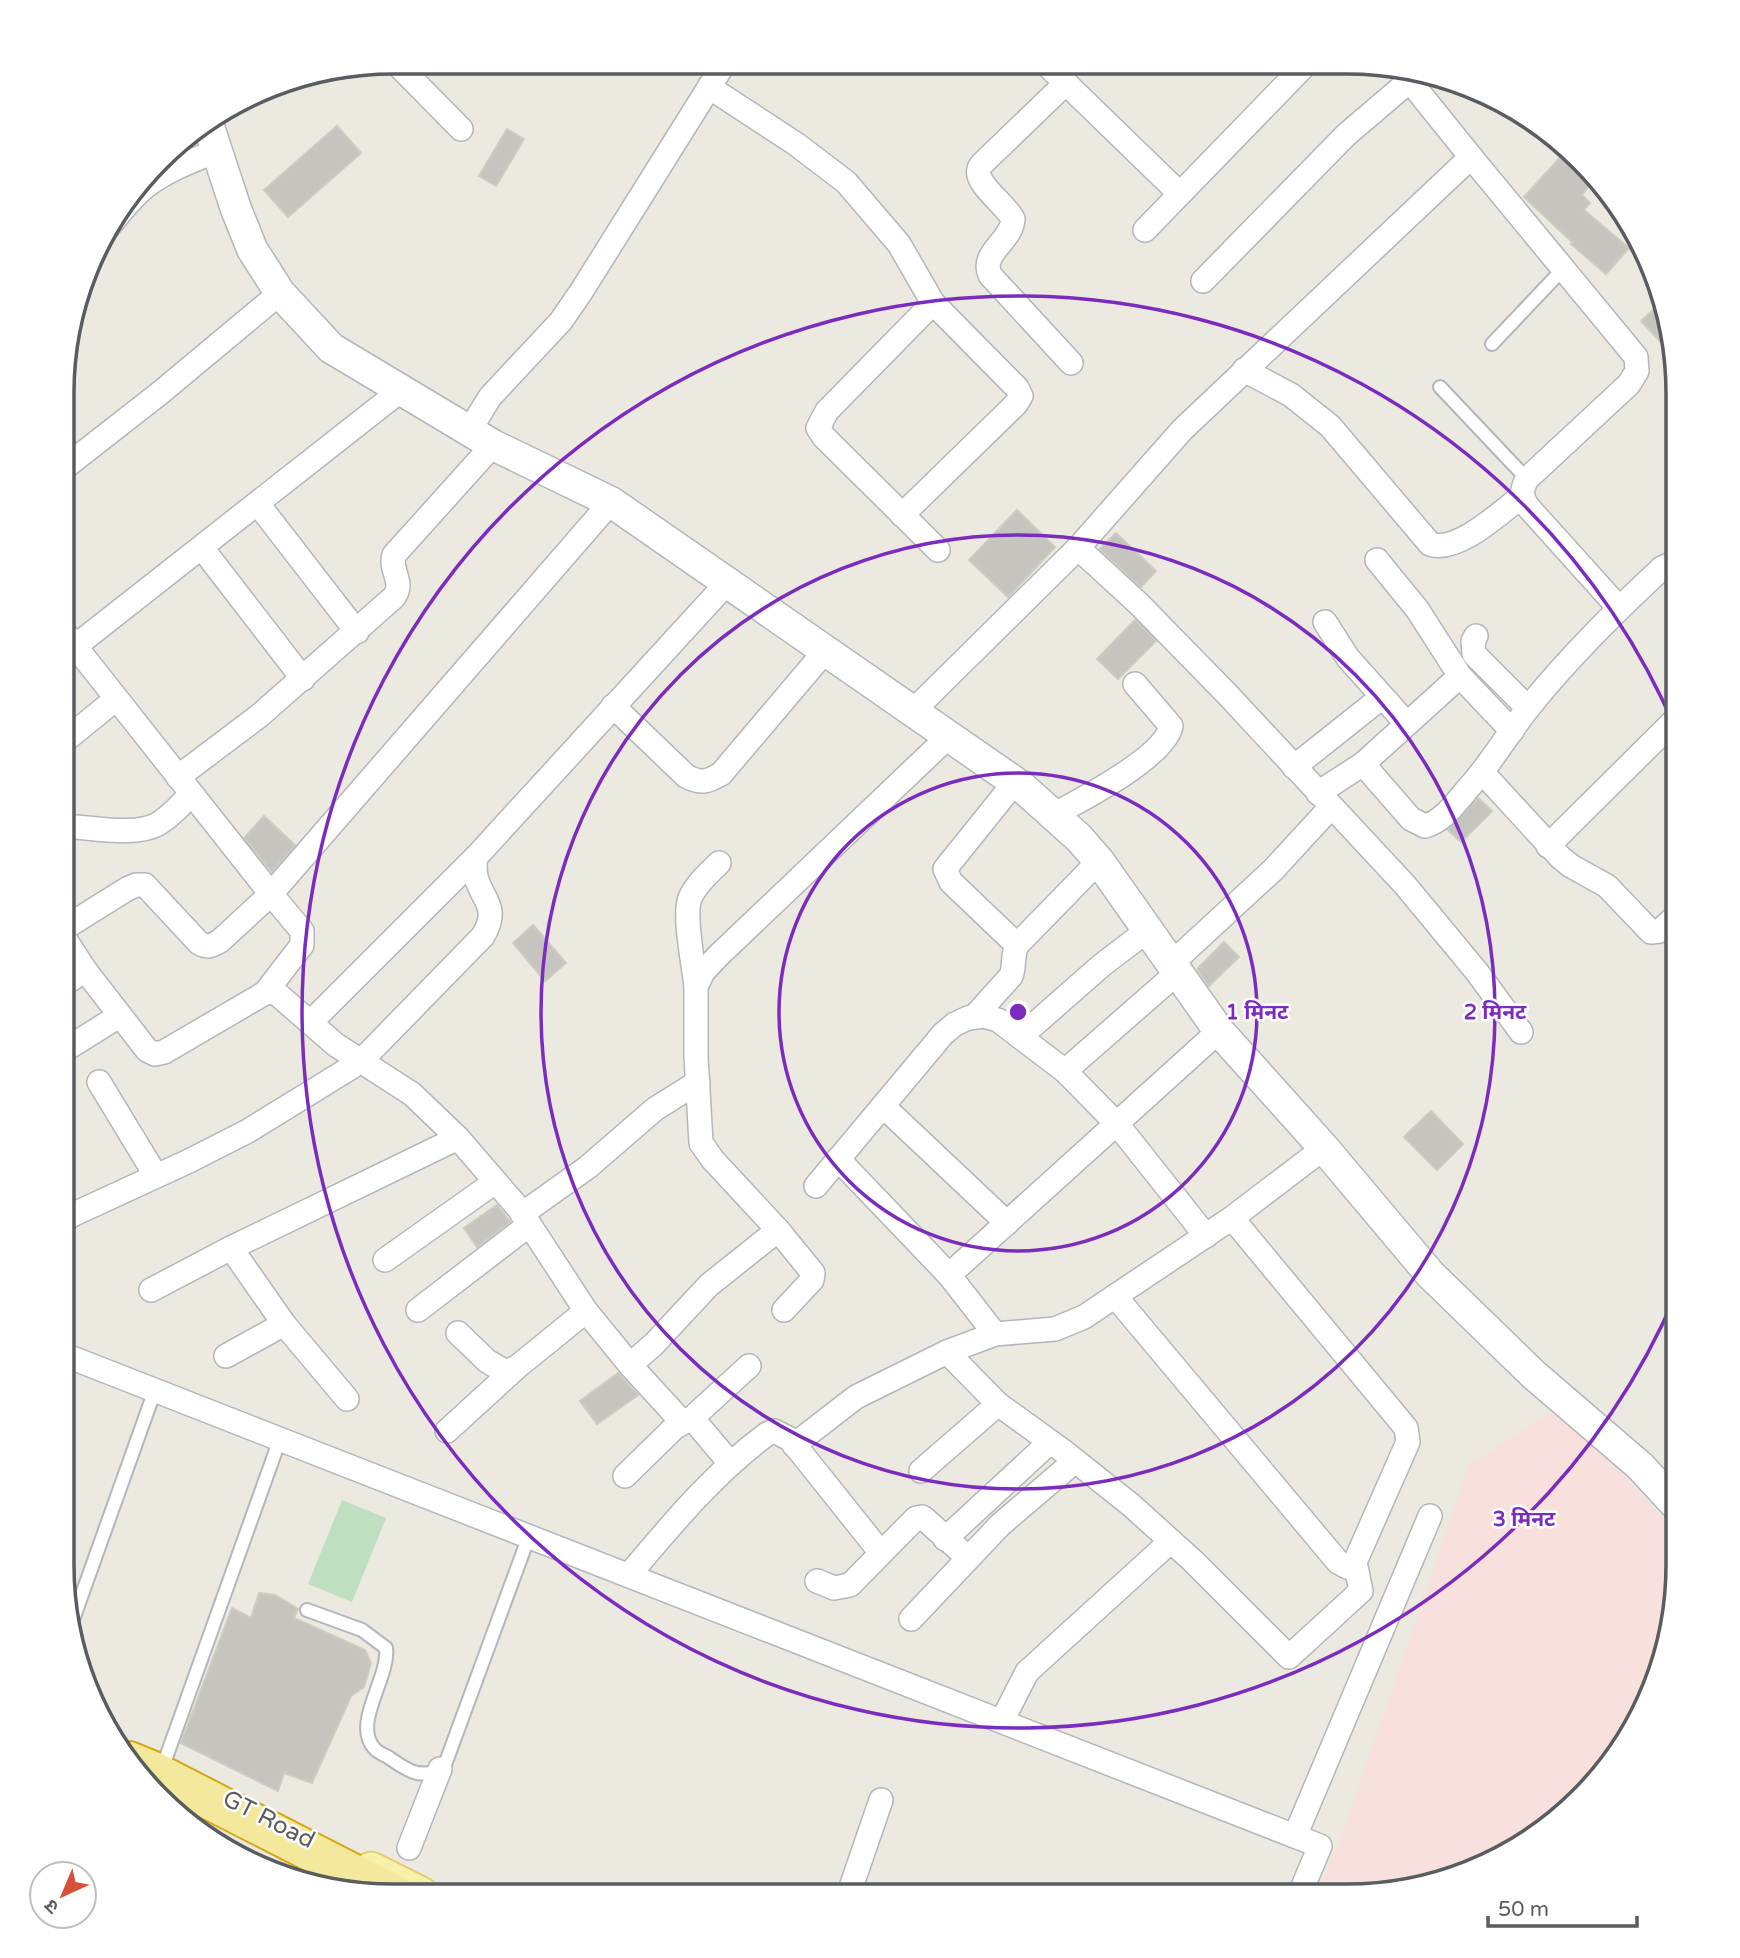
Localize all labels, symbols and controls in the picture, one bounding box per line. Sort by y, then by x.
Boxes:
centre of rings [1006,1000,1030,1024]
text: 1 मिनट [1226,1000,1289,1025]
text: 2 मिनट [1464,1000,1527,1025]
text: 3 मिनट [1493,1507,1556,1532]
street label: GT Road [218,1784,320,1855]
north arrow [28,1860,98,1930]
scale bar [1488,1884,1637,1928]
text: उ [40,1894,64,1918]
text: 50 m [1498,1897,1549,1922]

